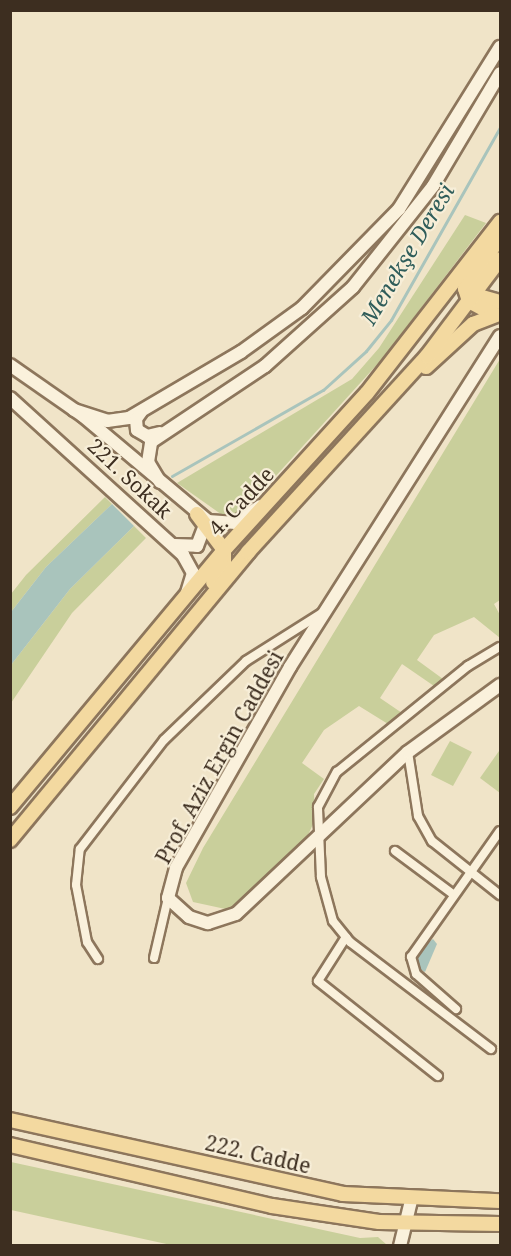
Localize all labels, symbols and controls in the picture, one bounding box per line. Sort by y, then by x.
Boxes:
water label: Menekşe Deresi [355,179,459,329]
street label: 221. Sokak [83,433,177,523]
street label: 4. Cadde [203,462,279,540]
street label: Prof. Aziz Ergin Caddesi [150,646,288,868]
street label: 222. Cadde [203,1130,313,1178]

